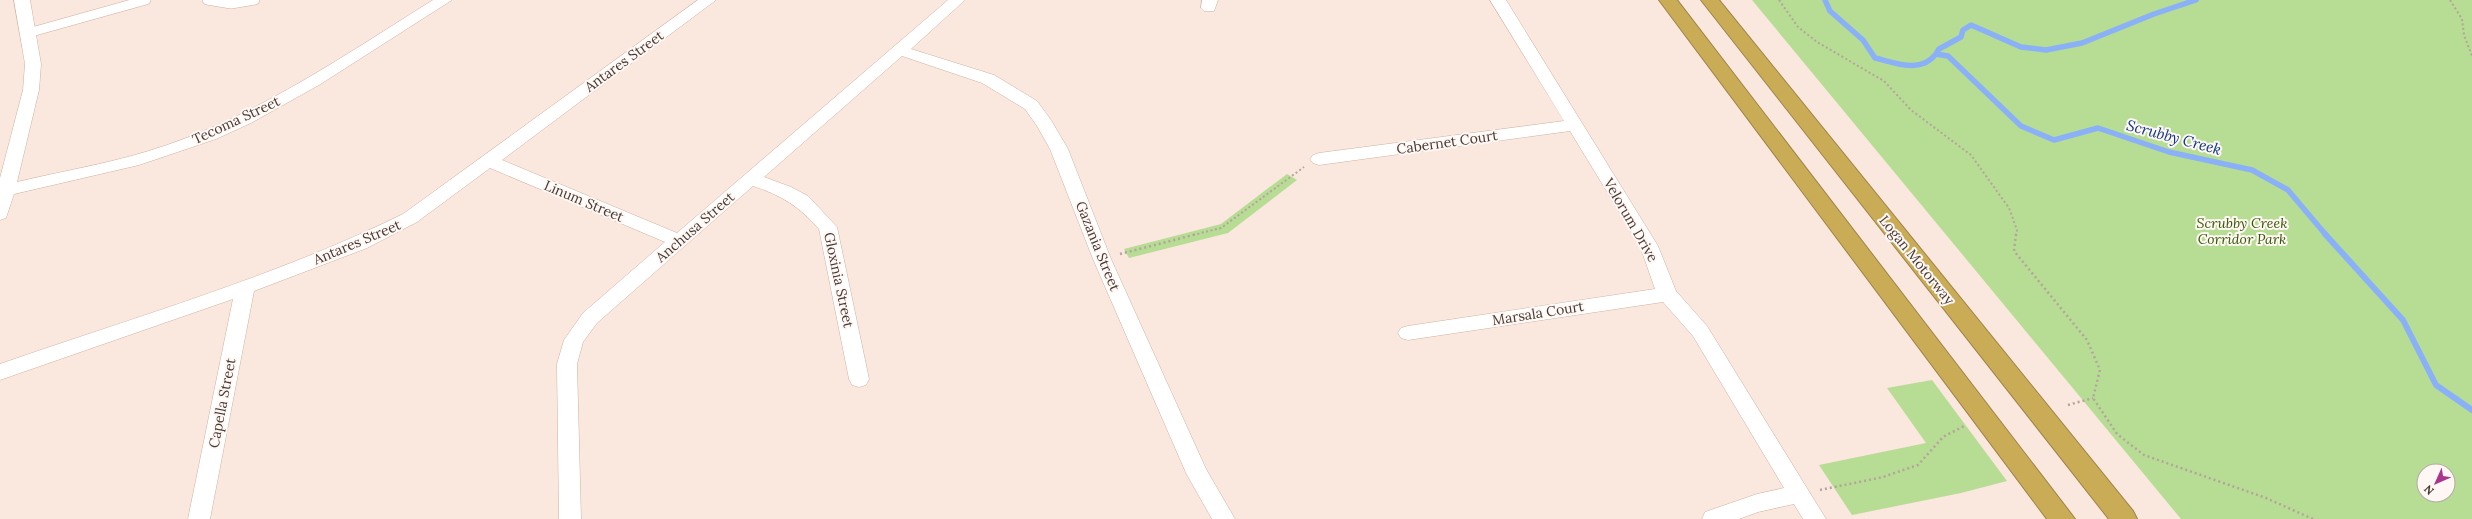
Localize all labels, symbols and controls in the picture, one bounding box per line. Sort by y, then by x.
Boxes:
street label: Antares Street [580,26,667,96]
street label: Tecoma Street [189,92,283,148]
water label: Scrubby Creek [2125,115,2224,159]
street label: Cabernet Court [1395,126,1499,158]
street label: Velorum Drive [1599,174,1662,265]
street label: Linum Street [541,176,627,226]
street label: Anchusa Street [651,188,739,267]
street label: Gazania Street [1072,198,1124,294]
street label: Logan Motorway [1875,212,1959,309]
park label: Scrubby Creek Corridor Park [2197,214,2287,248]
street label: Antares Street [310,215,404,269]
street label: Gloxinia Street [820,231,858,330]
street label: Marsala Court [1491,297,1586,329]
street label: Capella Street [204,356,240,449]
north arrow [2416,463,2456,503]
text: N [2421,482,2437,498]

